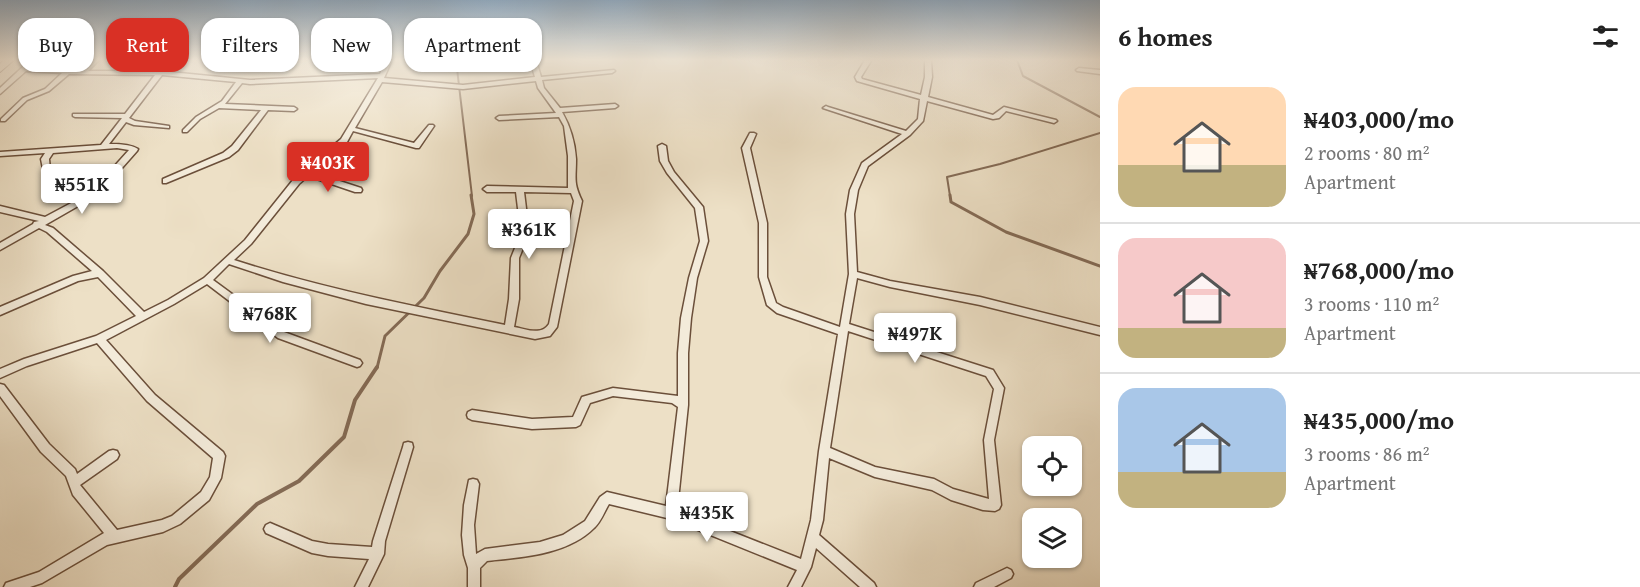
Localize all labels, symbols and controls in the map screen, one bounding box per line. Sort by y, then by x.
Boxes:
text: 6 homes [1118,17,1213,56]
chip: Buy [18,18,94,72]
chip: Rent [106,18,189,72]
chip: Filters [201,18,299,72]
chip: New [311,18,392,72]
chip: Apartment [404,18,542,72]
icon: filters [1589,20,1622,53]
text: ₦403,000/mo [1304,99,1454,138]
icon: home [1166,111,1238,183]
text: 2 rooms · 80 m² [1304,138,1430,167]
pin: ₦403K [286,142,370,193]
text: ₦403K [301,147,355,176]
pin: ₦551K [40,164,124,215]
text: Apartment [1304,167,1396,196]
text: ₦551K [55,169,109,198]
pin: ₦361K [487,209,571,260]
text: ₦361K [502,214,556,243]
text: ₦768,000/mo [1304,250,1454,289]
icon: home [1166,262,1238,334]
text: 3 rooms · 110 m² [1304,289,1439,318]
pin: ₦768K [228,293,312,344]
text: ₦768K [243,298,297,327]
pin: ₦497K [873,313,957,364]
text: ₦497K [888,318,942,347]
text: Apartment [1304,318,1396,347]
text: ₦435,000/mo [1304,400,1454,439]
icon: home [1166,412,1238,484]
map controls [1022,436,1082,568]
button: locate [1022,436,1082,496]
text: 3 rooms · 86 m² [1304,439,1430,468]
text: Apartment [1304,468,1396,497]
pin: ₦435K [665,492,749,543]
text: ₦435K [680,497,734,526]
button: layers [1022,508,1082,568]

